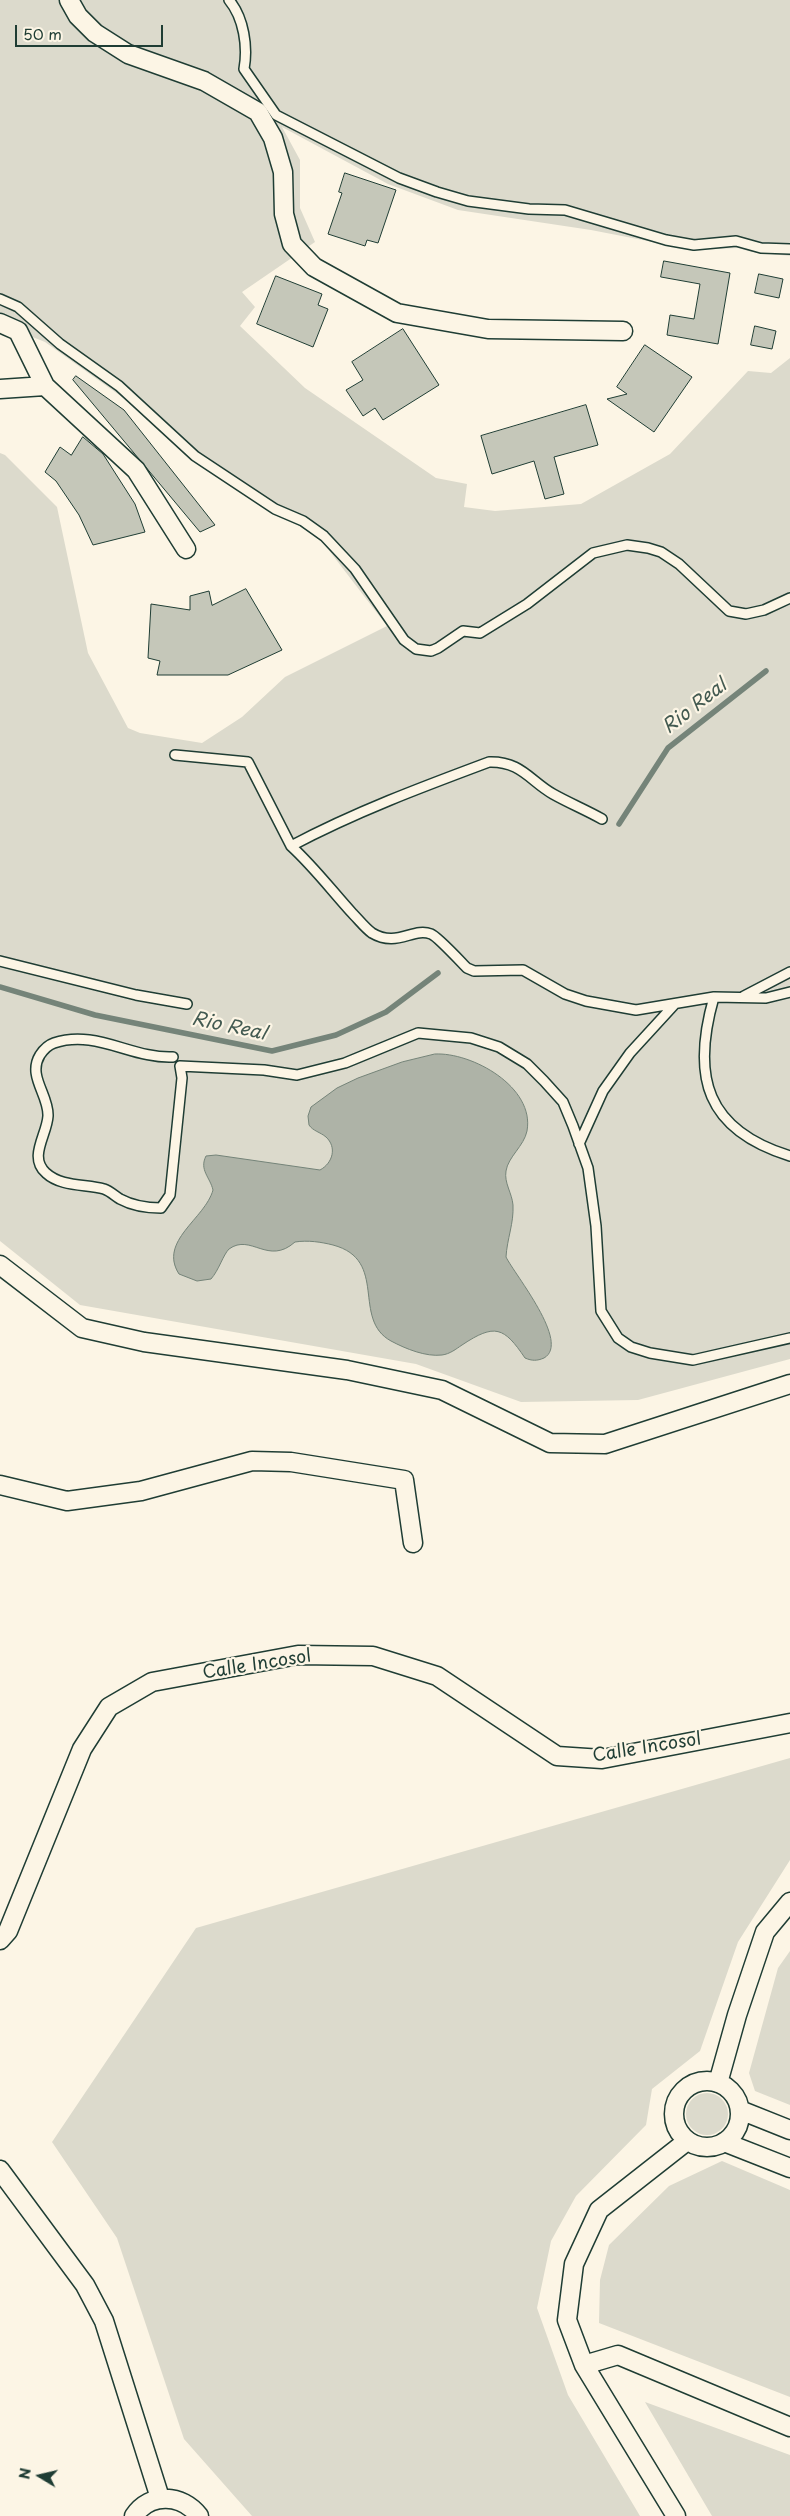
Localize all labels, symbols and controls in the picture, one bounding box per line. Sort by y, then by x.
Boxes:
scale bar [18,15,165,47]
text: 50 m [23,22,62,45]
water label: Rio Real [658,675,732,739]
water label: Rio Real [190,1008,268,1046]
street label: Calle Incosol [201,1646,313,1684]
street label: Calle Incosol [591,1729,703,1767]
north arrow [15,2451,65,2501]
text: N [13,2466,36,2481]

